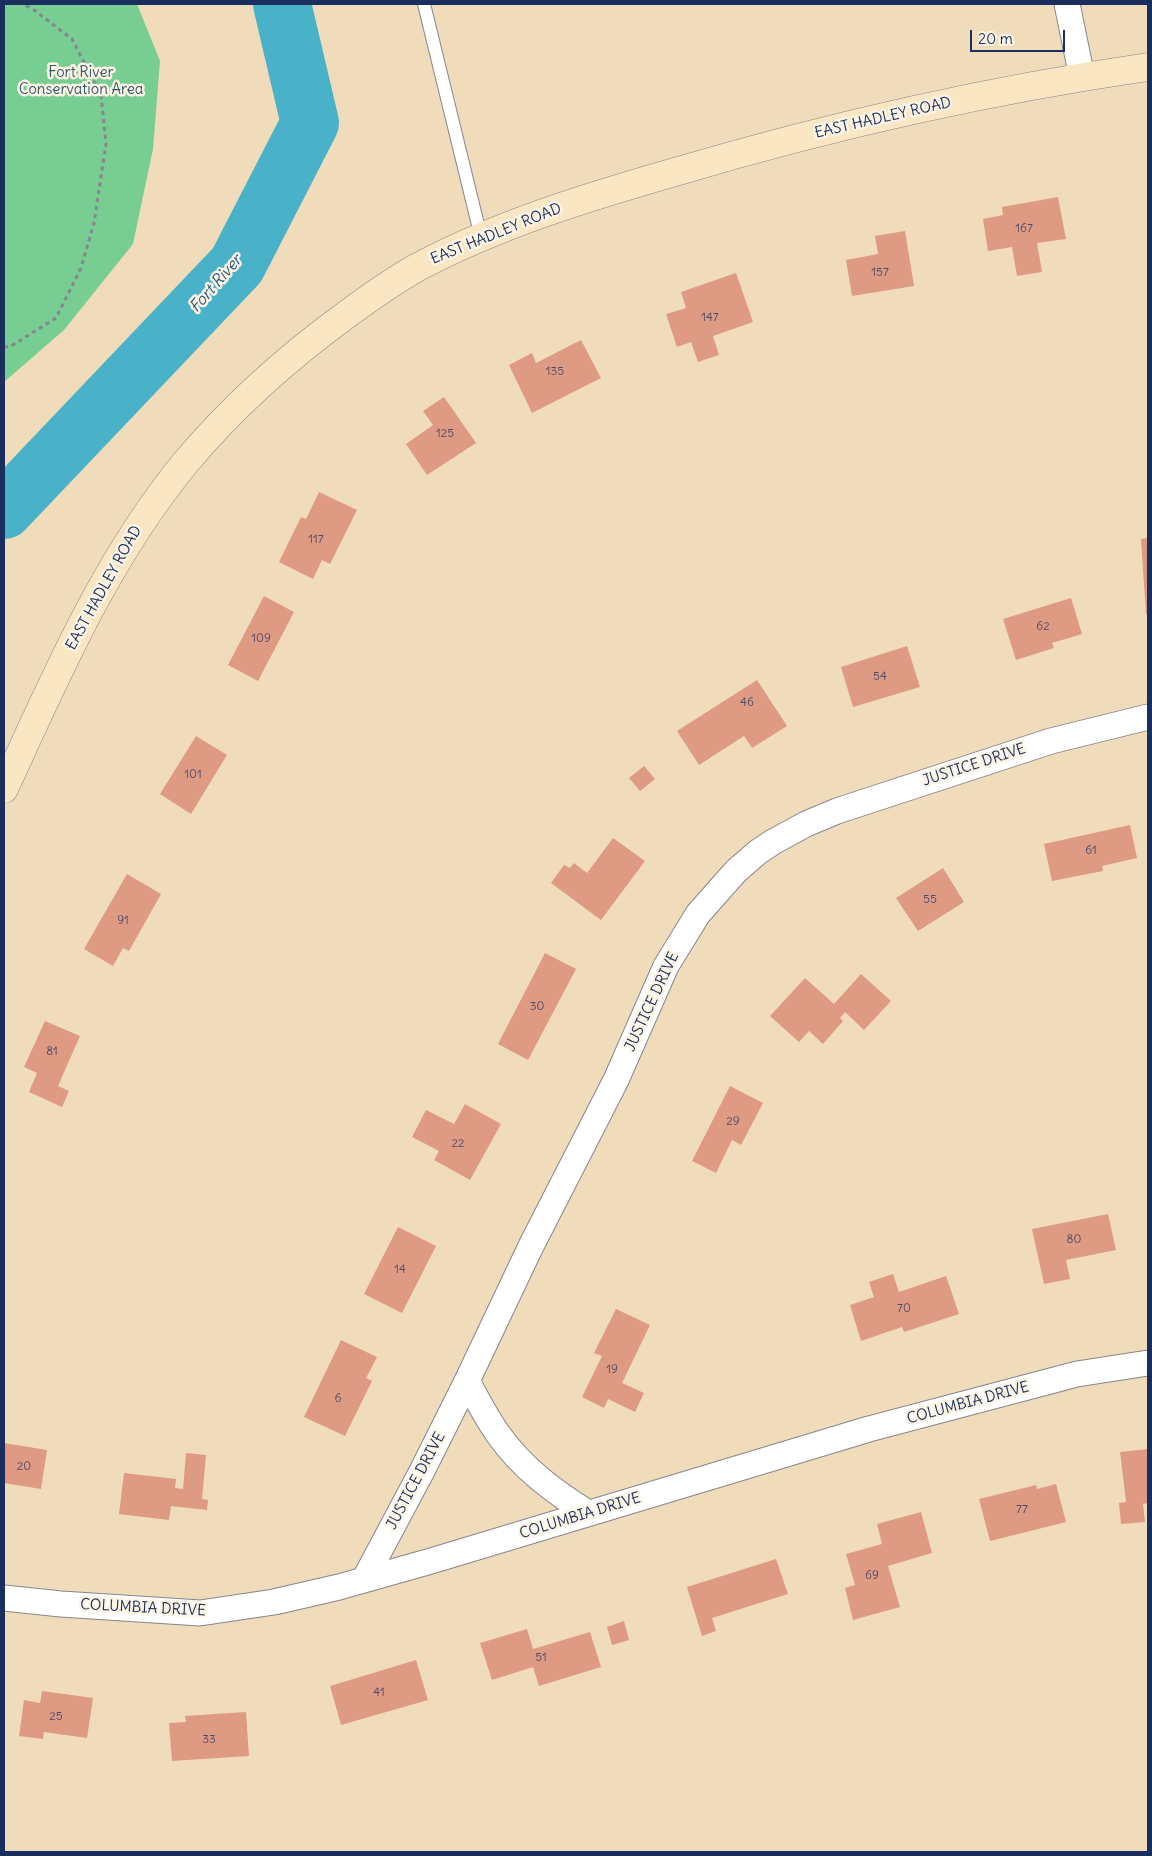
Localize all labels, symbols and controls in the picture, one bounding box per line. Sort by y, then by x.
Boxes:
scale bar [972,20,1067,52]
text: 20 m [978,29,1013,48]
park label: Fort River Conservation Area [19,64,143,99]
street label: EAST HADLEY ROAD [813,94,953,142]
street label: EAST HADLEY ROAD [428,200,564,268]
house number: 167 [1015,222,1033,236]
water label: Fort River [186,251,246,317]
house number: 157 [871,266,889,280]
house number: 147 [701,311,719,325]
house number: 135 [546,365,564,379]
house number: 125 [436,427,454,441]
street label: EAST HADLEY ROAD [62,523,146,653]
house number: 117 [308,533,324,547]
house number: 62 [1036,620,1050,634]
house number: 109 [251,632,271,646]
house number: 54 [873,670,887,684]
house number: 46 [740,696,754,710]
street label: JUSTICE DRIVE [920,740,1028,790]
house number: 101 [184,768,202,782]
house number: 61 [1085,844,1097,858]
house number: 55 [923,893,937,907]
house number: 91 [117,914,129,928]
street label: JUSTICE DRIVE [621,949,683,1055]
house number: 30 [530,1000,544,1014]
house number: 81 [46,1045,58,1059]
house number: 29 [726,1115,740,1129]
house number: 22 [451,1137,465,1151]
house number: 80 [1067,1233,1081,1247]
house number: 14 [394,1263,406,1277]
house number: 70 [897,1302,911,1316]
house number: 19 [606,1363,618,1377]
street label: COLUMBIA DRIVE [905,1378,1031,1428]
house number: 6 [335,1392,341,1406]
street label: JUSTICE DRIVE [383,1429,449,1533]
house number: 20 [17,1460,31,1474]
street label: COLUMBIA DRIVE [517,1489,643,1543]
house number: 77 [1016,1503,1028,1517]
house number: 69 [865,1569,879,1583]
street label: COLUMBIA DRIVE [80,1596,206,1620]
house number: 51 [535,1651,547,1665]
house number: 41 [373,1686,385,1700]
house number: 25 [49,1710,63,1724]
house number: 33 [202,1733,216,1747]

